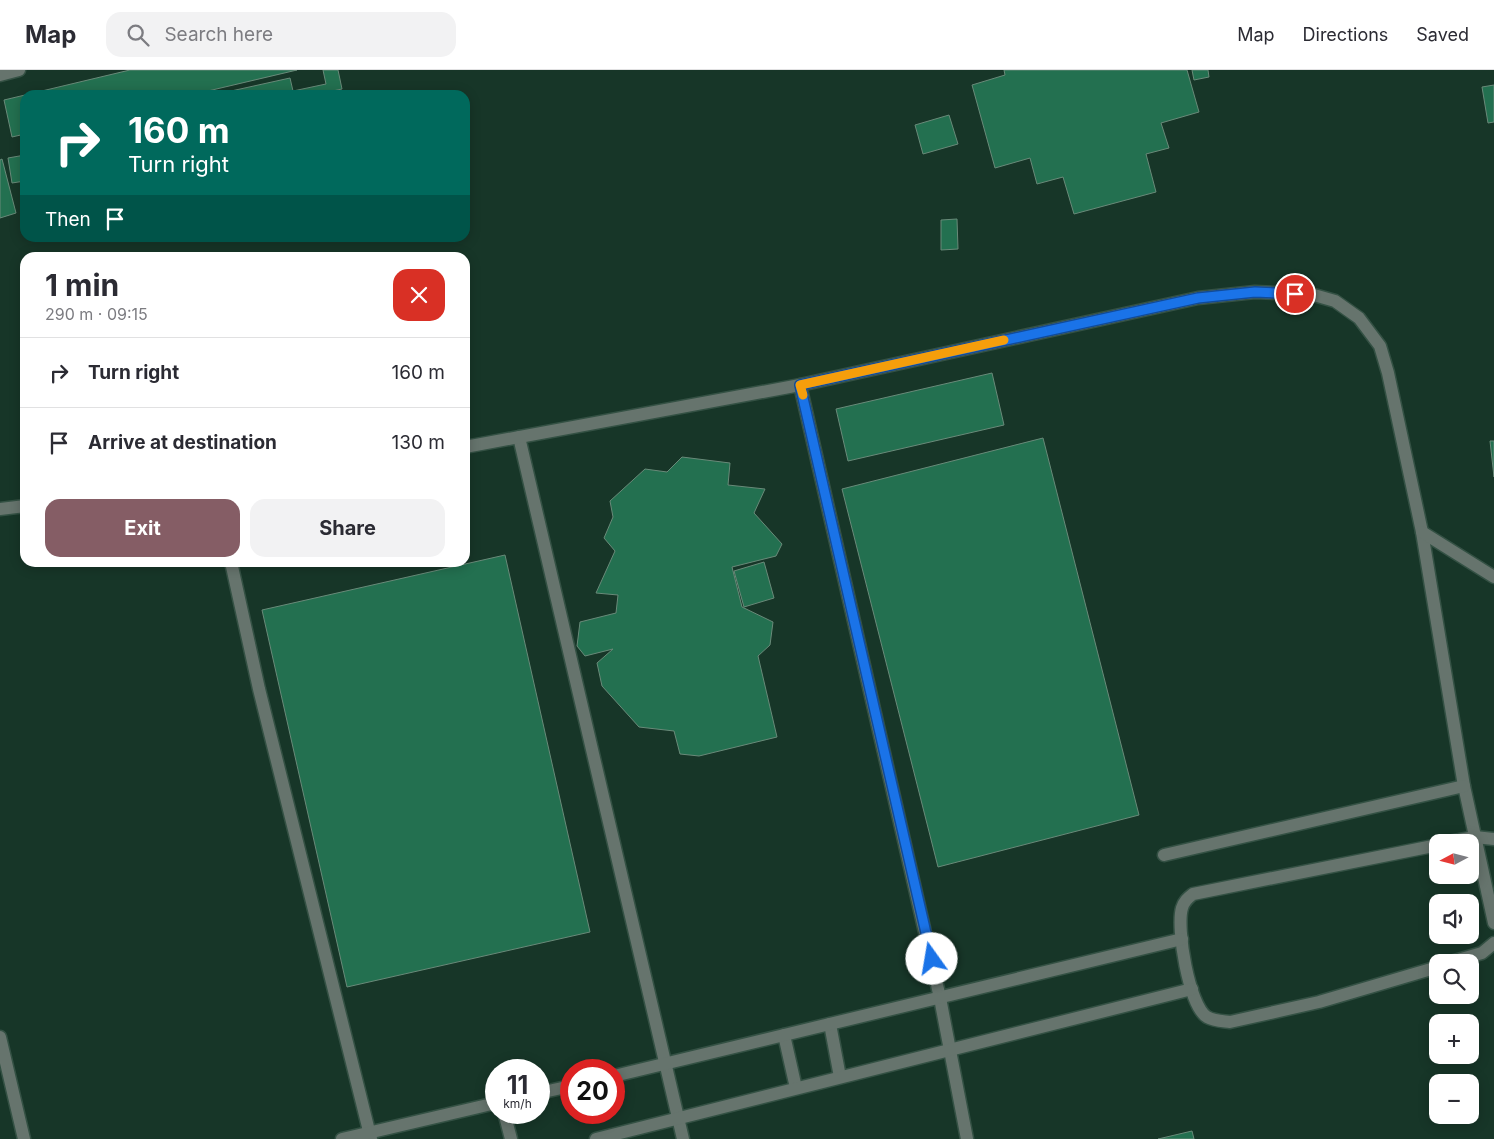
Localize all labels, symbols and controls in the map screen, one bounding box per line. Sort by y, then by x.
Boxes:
search box [106,12,456,57]
text: Map [25,20,76,49]
icon: search [124,21,152,49]
text: Search here [164,23,273,46]
text: Map [1237,24,1275,45]
text: Directions [1303,24,1388,45]
text: Saved [1416,24,1469,45]
text: 160 m [128,109,230,151]
icon: right [45,110,110,175]
text: Turn right [128,151,229,177]
icon: arrive [101,205,129,233]
text: Then [45,208,91,231]
text: 1 min [45,267,119,303]
button: close [393,269,445,321]
pin [1274,273,1316,315]
icon: arrive [1281,280,1309,308]
text: 290 m · 09:15 [45,304,148,324]
icon: right [45,359,73,387]
text: Turn right [88,361,179,384]
text: 160 m [392,361,445,384]
icon: arrive [45,429,73,457]
text: Arrive at destination [88,431,277,454]
text: 130 m [392,431,445,454]
button: Exit [45,499,240,557]
button: Share [250,499,445,557]
north arrow [1429,834,1479,884]
map controls [1429,834,1479,1124]
button: sound [1429,894,1479,944]
position arrow [905,932,957,984]
button: search [1429,954,1479,1004]
button: + [1429,1014,1479,1064]
speed limit sign: 20 [560,1059,625,1124]
text: 11 [507,1070,528,1100]
button: − [1429,1074,1479,1124]
text: km/h [503,1096,532,1111]

